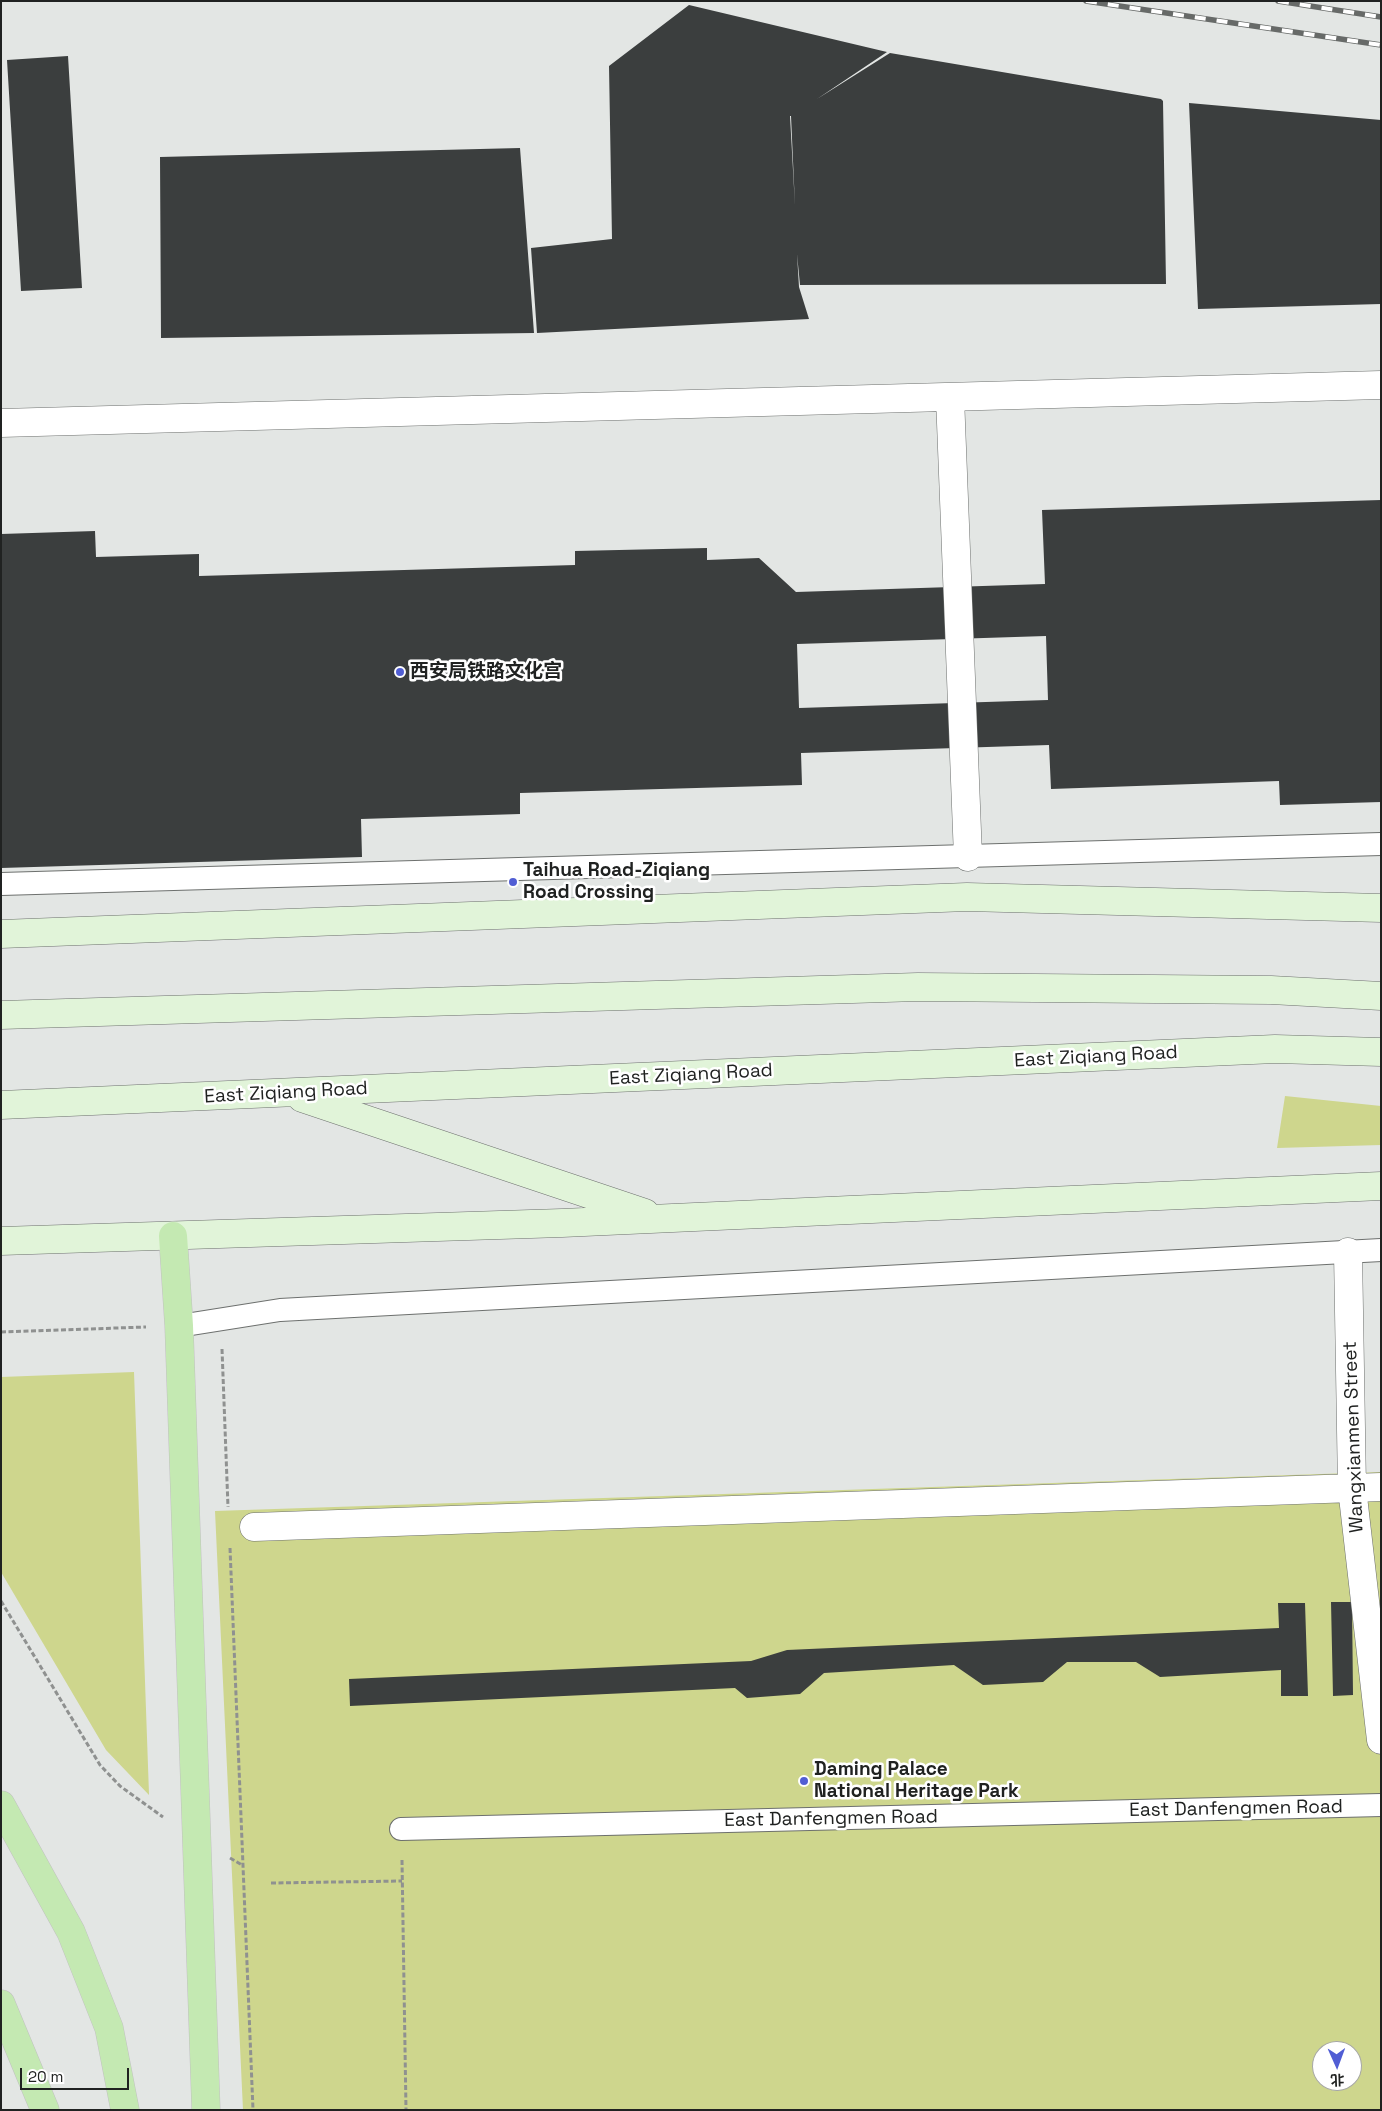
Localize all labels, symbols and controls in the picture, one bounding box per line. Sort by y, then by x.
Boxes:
place label: 西安局铁路文化宫 [410,661,562,683]
marker: 西安局铁路文化宫 [394,666,406,678]
place label: Taihua Road-Ziqiang Road Crossing [523,860,710,904]
marker: Taihua Road-Ziqiang Road Crossing [507,876,519,888]
street label: East Ziqiang Road [1014,1041,1178,1073]
street label: East Ziqiang Road [609,1059,773,1091]
street label: East Ziqiang Road [204,1077,368,1109]
street label: Wangxianmen Street [1339,1341,1369,1533]
place label: Daming Palace National Heritage Park [814,1759,1019,1803]
marker: Daming Palace National Heritage Park [798,1775,810,1787]
street label: East Danfengmen Road [1129,1796,1343,1822]
street label: East Danfengmen Road [724,1806,938,1832]
north arrow [1312,2041,1362,2091]
scale bar [22,2058,131,2090]
text: 20 m [28,2067,63,2086]
text: 北 [1330,2071,1345,2089]

